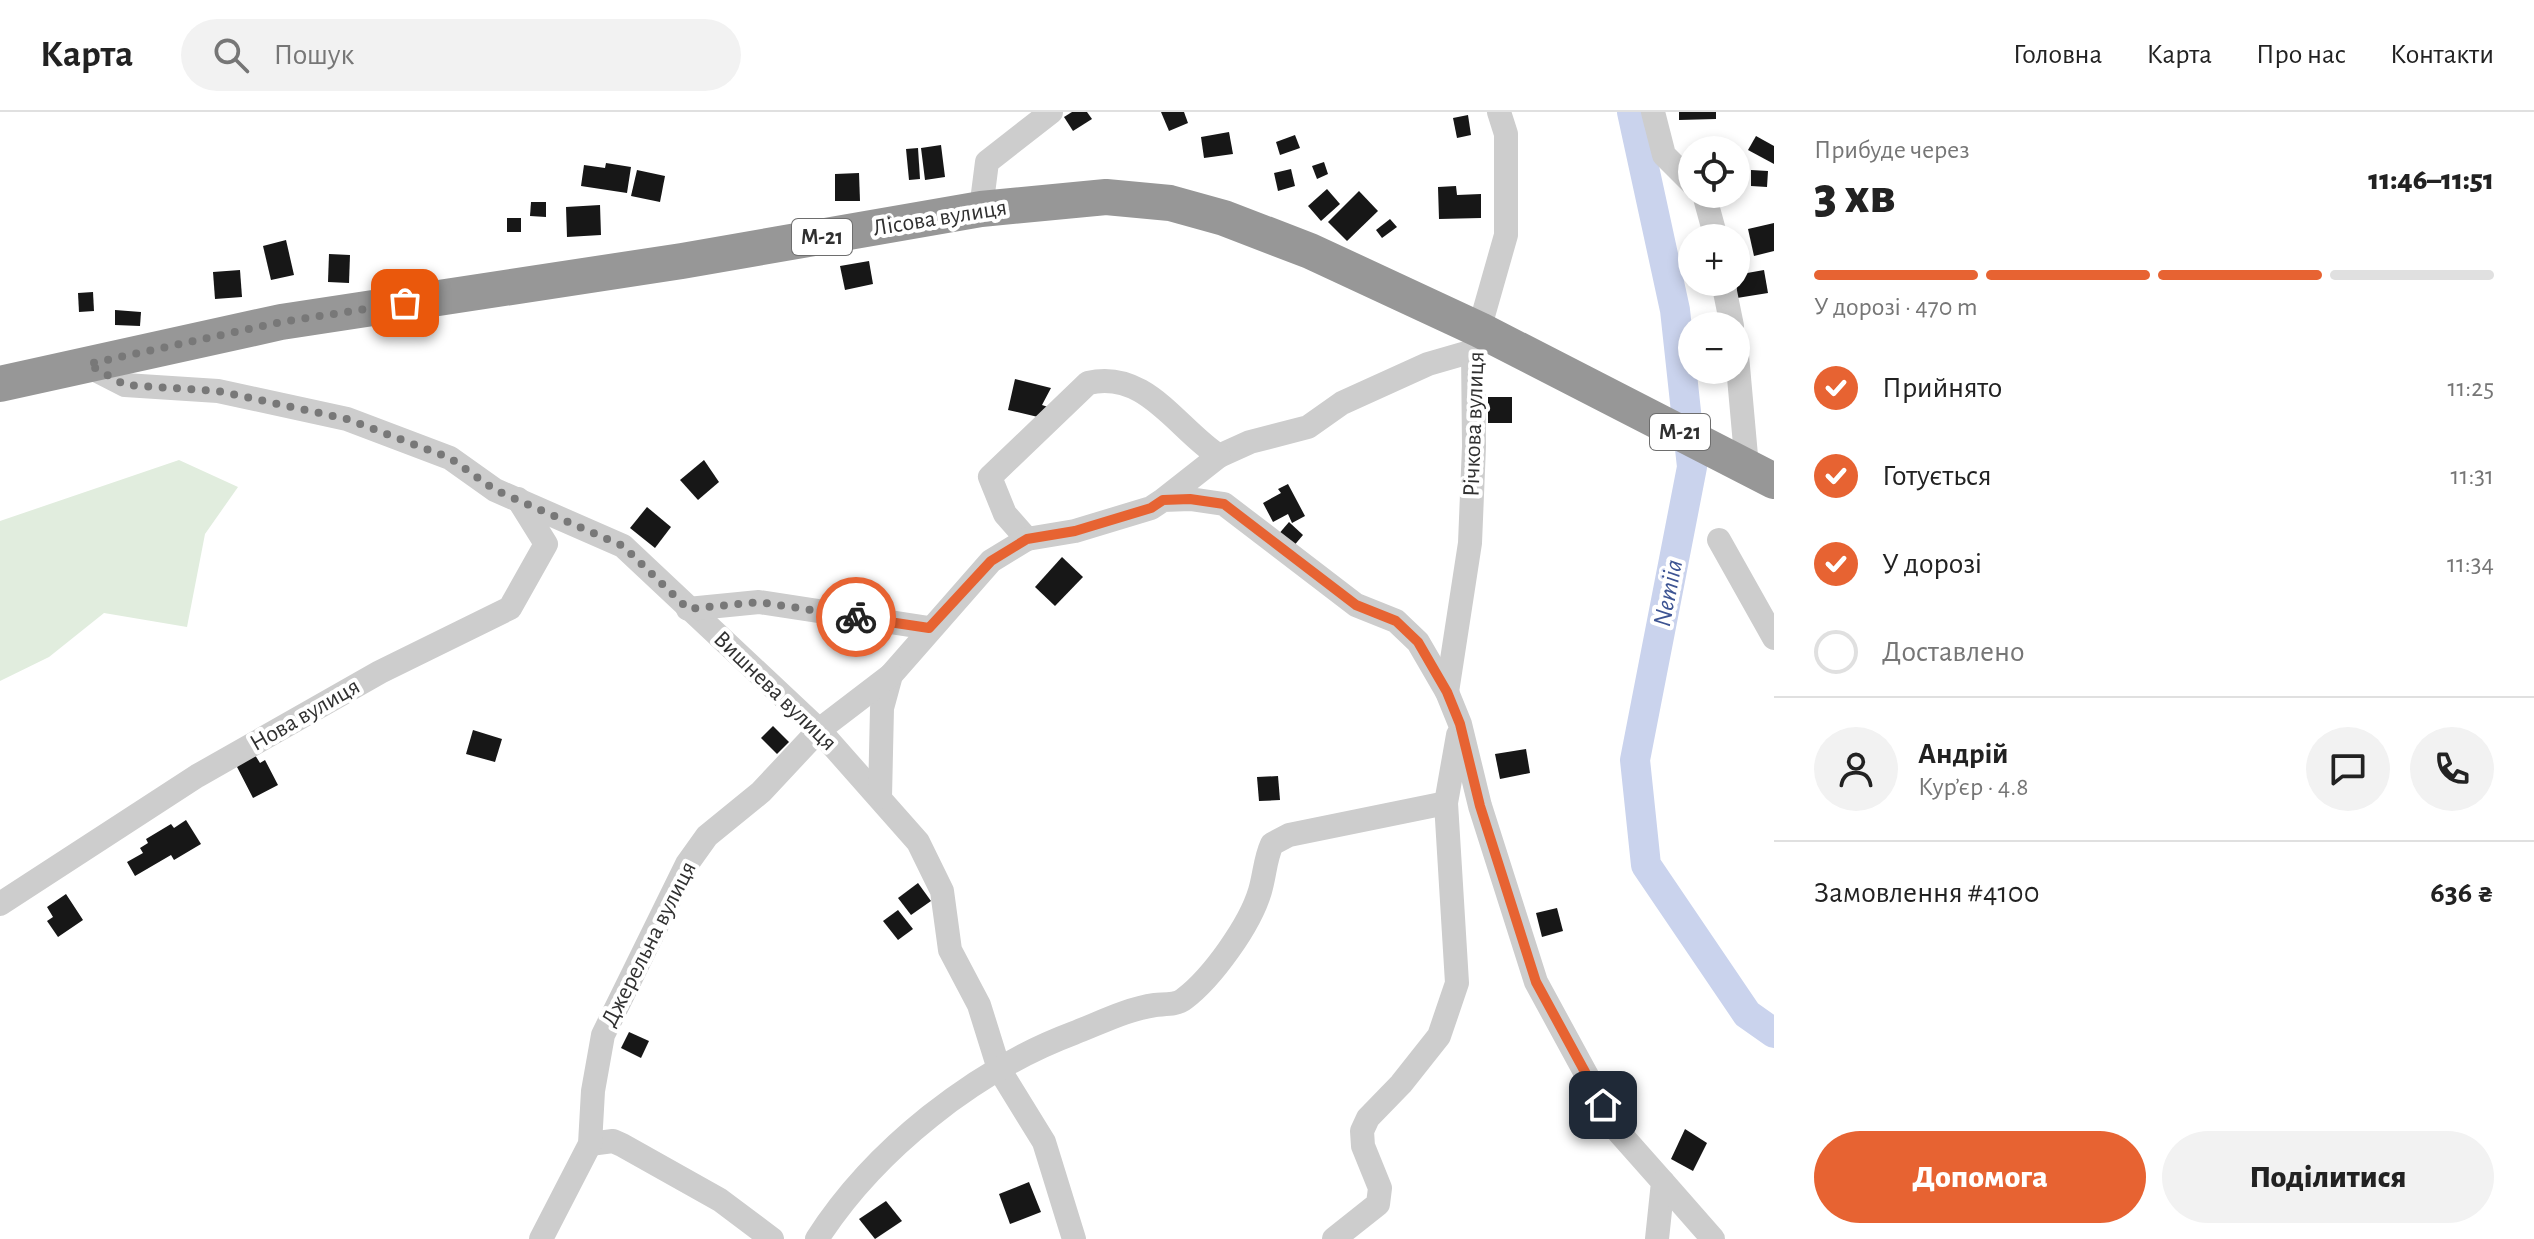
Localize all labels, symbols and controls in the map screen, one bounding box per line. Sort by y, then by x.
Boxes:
search box [181,19,741,91]
icon: search [209,33,253,77]
text: Карта [40,36,133,74]
text: Пошук [273,40,354,70]
text: Головна [2013,41,2102,69]
text: Карта [2146,41,2212,69]
text: Про нас [2256,41,2346,69]
text: Контакти [2390,41,2494,69]
map controls [1678,136,1750,384]
button: locate [1678,136,1750,208]
text: Прибуде через [1814,137,1970,163]
text: 11:46–11:51 [2368,165,2494,195]
text: 3 хв [1814,170,1895,222]
street label: Лісова вулиця [871,196,1009,240]
road number: М-21 [792,219,852,255]
button: + [1678,224,1750,296]
pin [371,269,439,337]
icon: bag [383,281,427,325]
text: У дорозі · 470 m [1814,294,1977,320]
button: − [1678,312,1750,384]
street label: Річкова вулиця [1459,351,1489,497]
icon: check [1814,366,1858,410]
text: Прийнято [1882,373,2002,403]
text: 11:25 [2447,375,2494,401]
road number: М-21 [1650,414,1710,450]
icon: check [1814,454,1858,498]
text: Готується [1882,461,1992,491]
text: 11:31 [2451,463,2494,489]
icon: check [1814,542,1858,586]
text: У дорозі [1882,549,1982,579]
text: 11:34 [2447,551,2494,577]
water label: Nemiia [1649,557,1687,629]
courier [816,577,896,657]
icon: bike [834,595,878,639]
street label: Вишнева вулиця [709,627,841,755]
text: Доставлено [1882,637,2025,667]
street label: Нова вулиця [246,674,364,756]
button: person [1814,727,1898,811]
button: chat [2306,727,2390,811]
button: phone [2410,727,2494,811]
text: Андрій [1918,739,2009,769]
text: Кур’єр · 4.8 [1918,774,2028,800]
street label: Джерельна вулиця [597,858,701,1030]
text: Замовлення #4100 [1814,878,2039,908]
text: 636 ₴ [2430,878,2494,908]
pin [1569,1071,1637,1139]
icon: home [1581,1083,1625,1127]
button: Допомога [1814,1131,2146,1223]
button: Поділитися [2162,1131,2494,1223]

